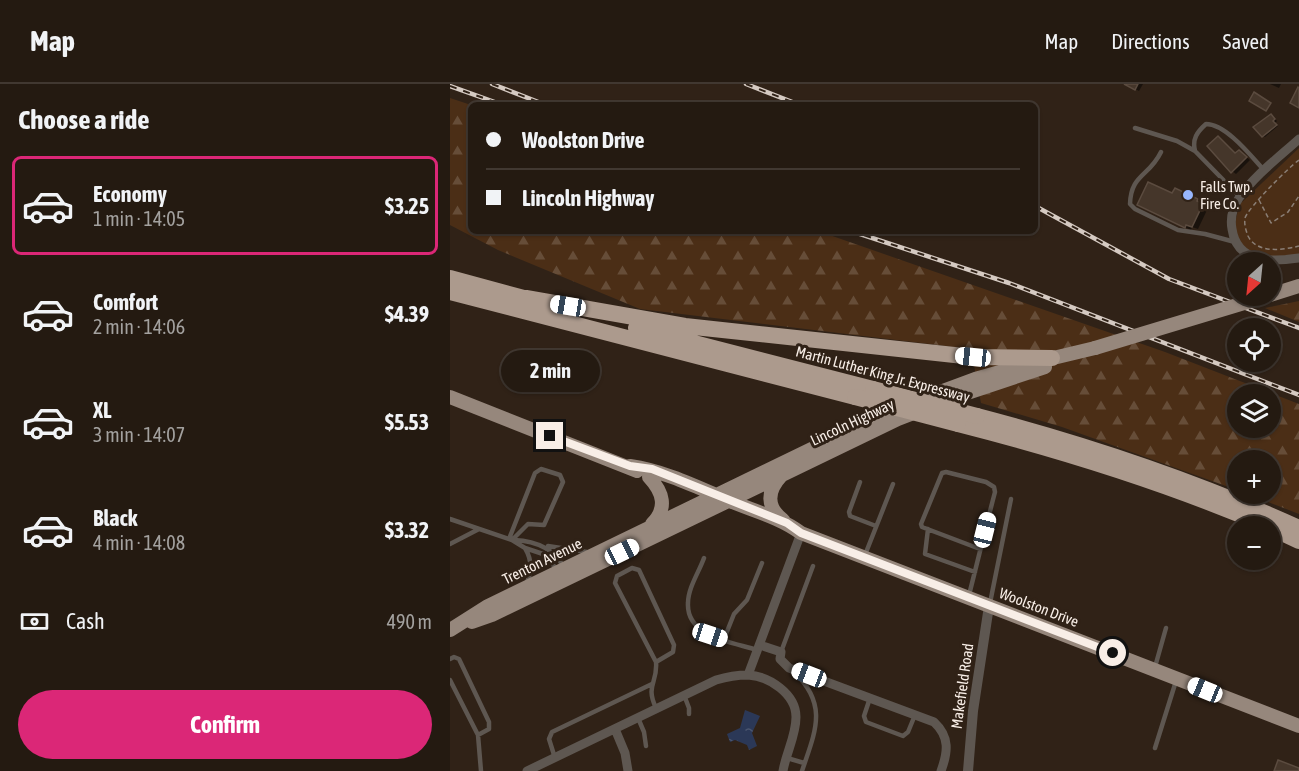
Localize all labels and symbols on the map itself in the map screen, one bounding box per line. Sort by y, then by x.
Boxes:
place label: Falls Twp. Fire Co. [1200,178,1253,212]
marker: Falls Twp. Fire Co. [1181,188,1195,202]
north arrow [1227,252,1281,306]
car [549,294,587,318]
street label: Martin Luther King Jr. Expressway [794,343,972,405]
car [954,346,992,368]
callout: 2 min [501,349,600,391]
street label: Lincoln Highway [807,395,897,449]
route end [536,422,563,449]
car [972,510,998,550]
street label: Trenton Avenue [499,534,585,588]
car [602,536,642,568]
street label: Woolston Drive [997,584,1081,630]
car [690,621,730,649]
route start [1099,639,1126,666]
street label: Makefield Road [948,642,976,730]
car [789,660,829,690]
car [1185,675,1225,705]

